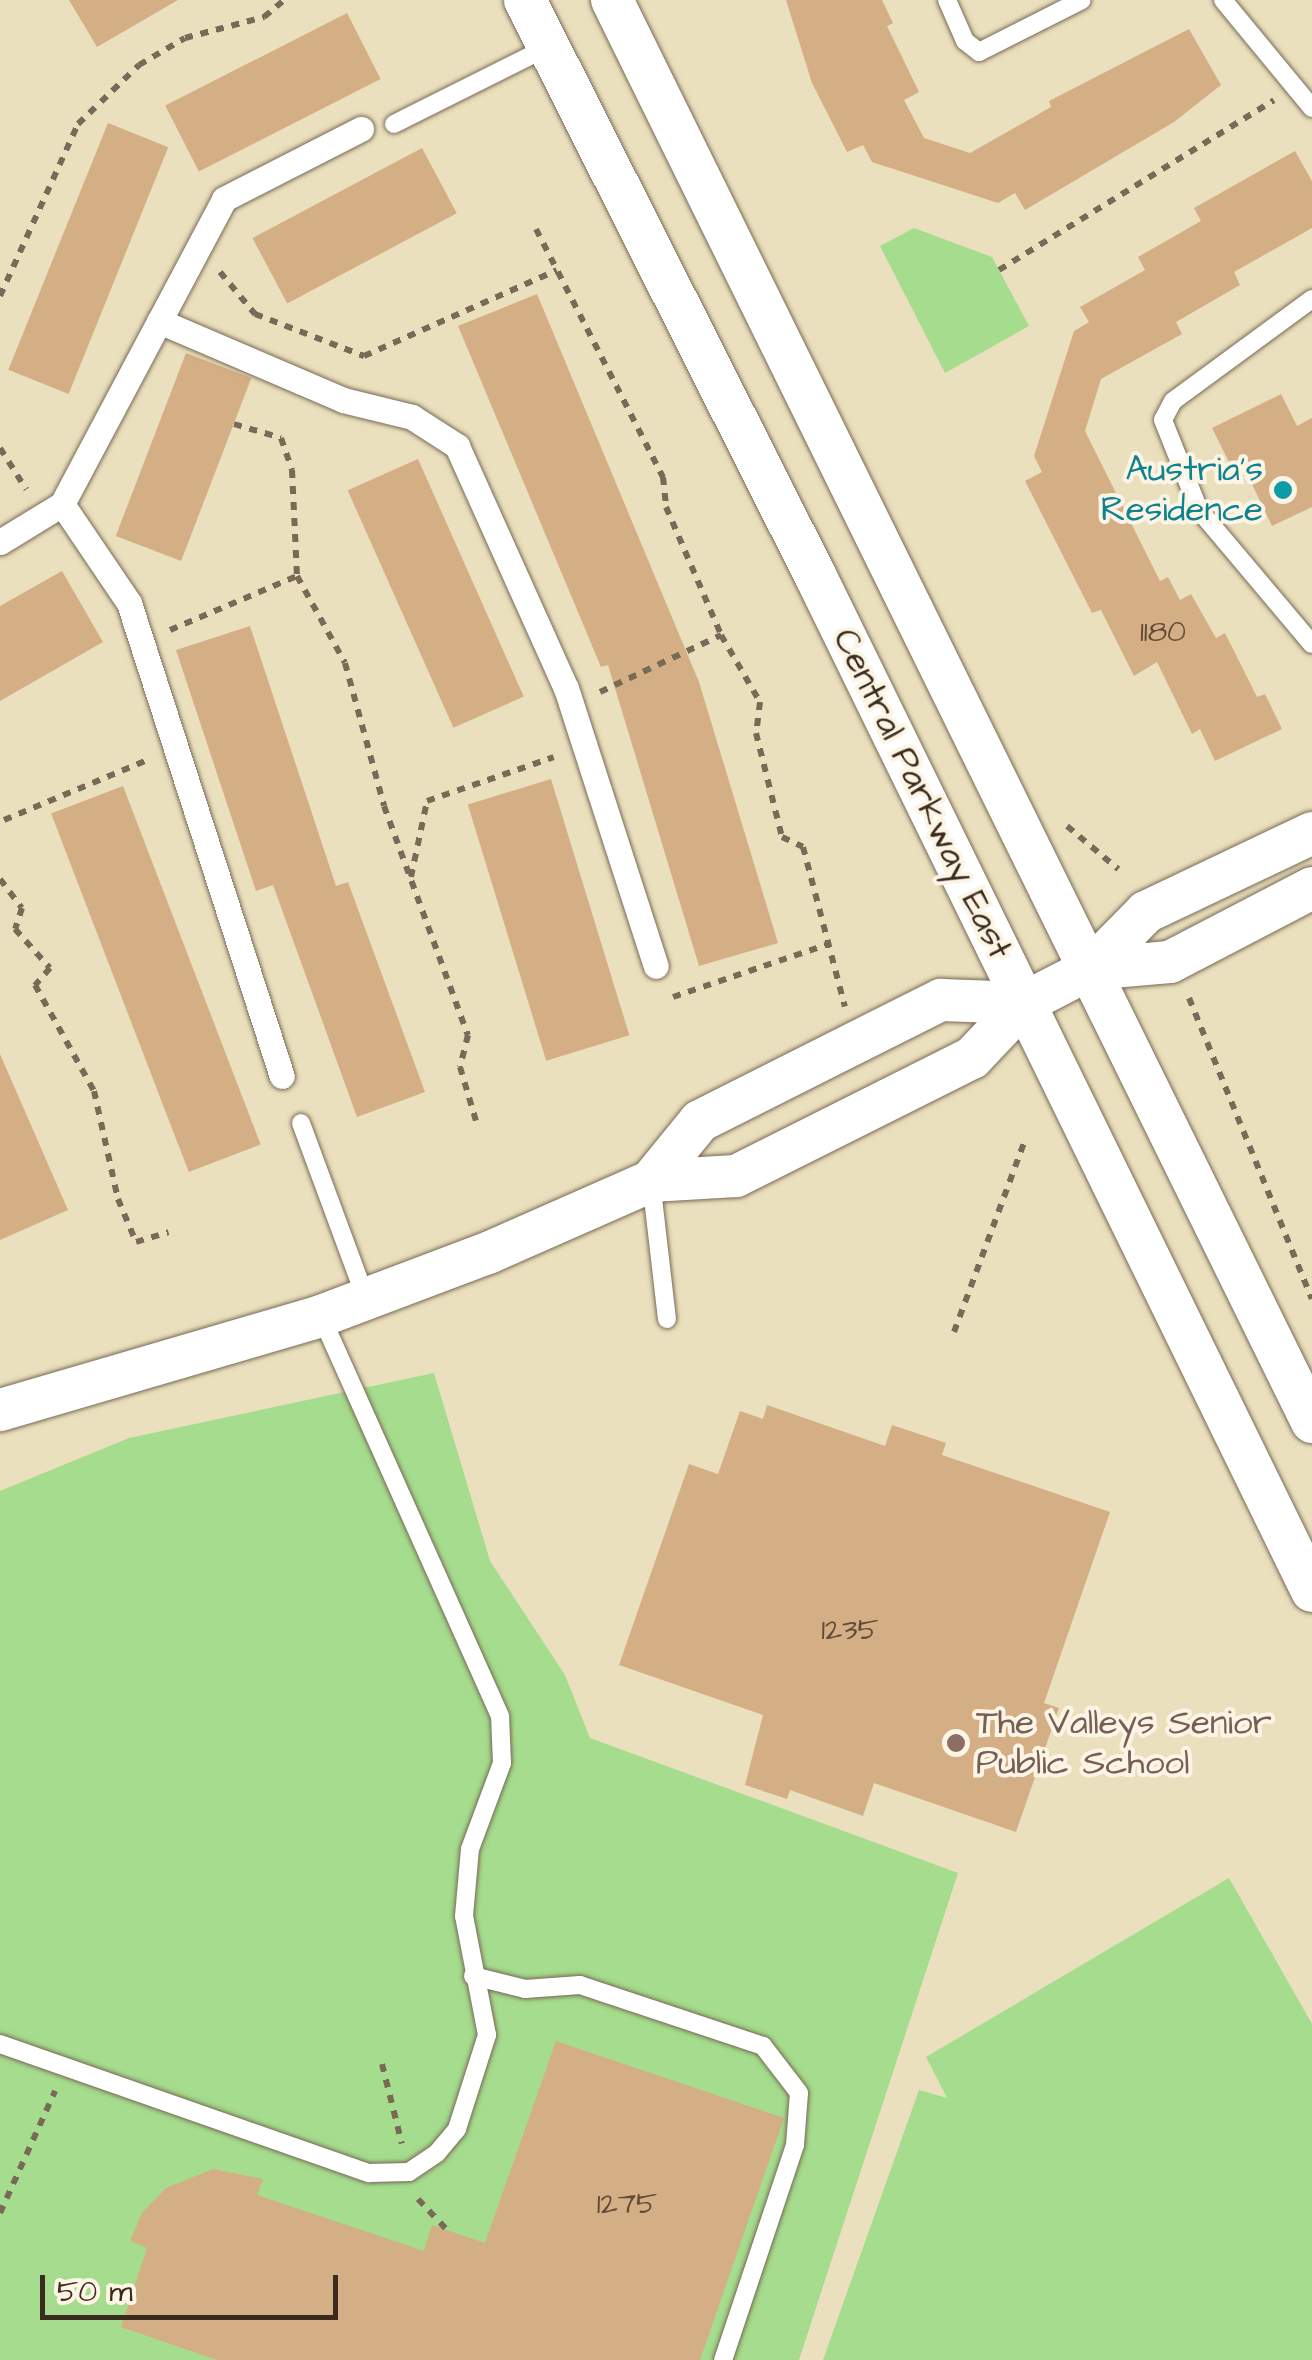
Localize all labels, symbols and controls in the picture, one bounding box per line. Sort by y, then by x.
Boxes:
place label: Austria's Residence [1101,449,1263,531]
marker: Austria's Residence [1272,479,1294,501]
house number: 1180 [1140,614,1186,650]
street label: Central Parkway East [824,622,1020,966]
house number: 1235 [821,1612,879,1648]
place label: The Valleys Senior Public School [976,1702,1272,1784]
marker: The Valleys Senior Public School [945,1732,967,1754]
house number: 1275 [597,2186,657,2222]
scale bar [45,2255,342,2317]
text: 50 m [57,2271,133,2313]

